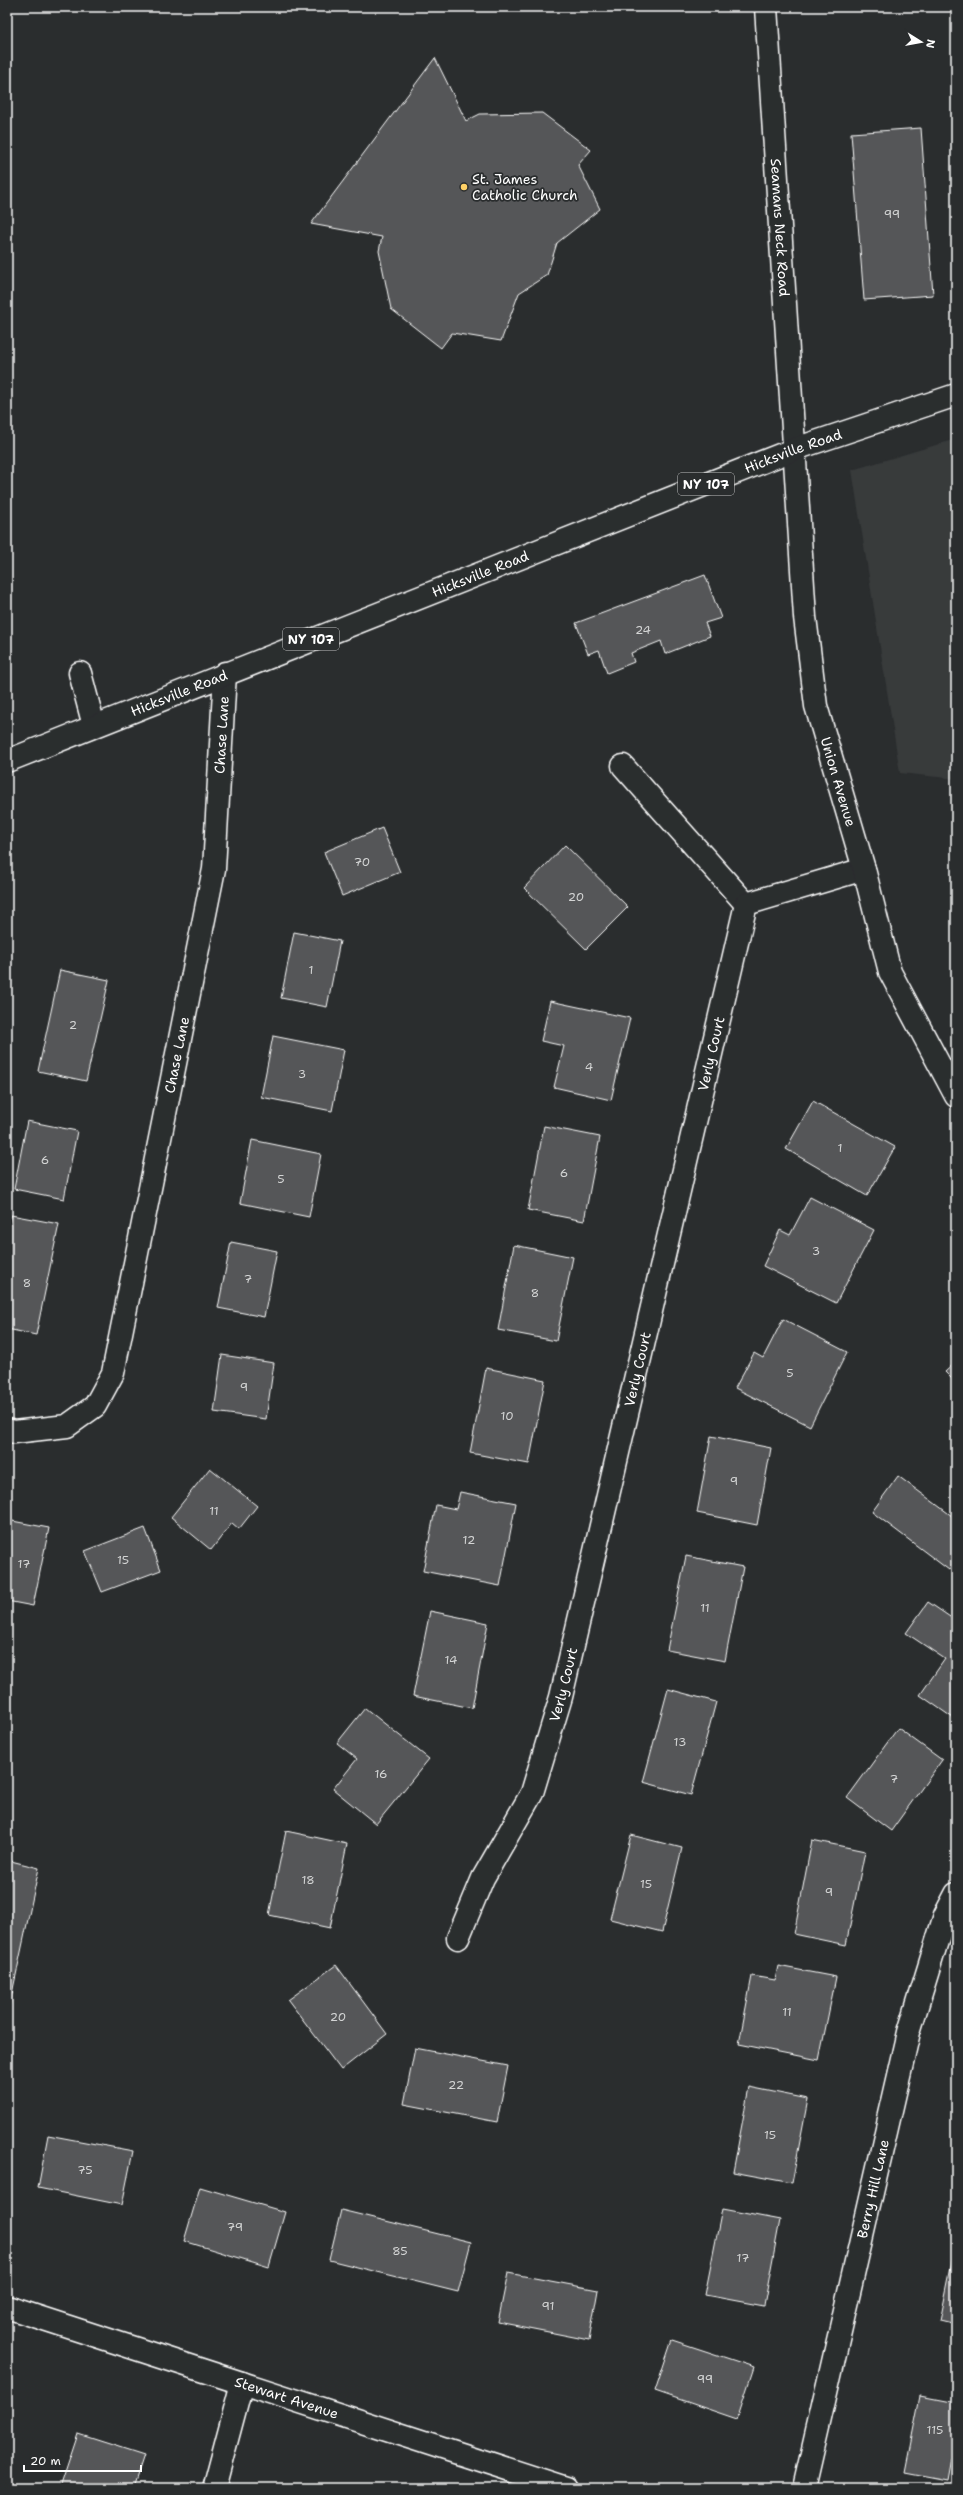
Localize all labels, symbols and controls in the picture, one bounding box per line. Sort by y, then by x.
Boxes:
north arrow [901,22,941,62]
text: N [922,38,939,50]
street label: Seamans Neck Road [767,158,793,297]
place label: St. James Catholic Church [472,170,578,204]
marker: St. James Catholic Church [459,182,469,192]
house number: 99 [884,206,900,222]
street label: Hicksville Road [742,425,844,477]
road number: NY 107 [678,473,734,495]
street label: Hicksville Road [429,546,531,601]
house number: 24 [635,622,651,638]
road number: NY 107 [283,628,339,650]
street label: Hicksville Road [128,666,230,720]
street label: Chase Lane [210,695,233,774]
street label: Union Avenue [817,735,860,829]
house number: 70 [354,854,370,870]
house number: 20 [568,889,584,905]
house number: 1 [308,962,314,978]
street label: Chase Lane [160,1015,193,1095]
street label: Verly Court [694,1015,728,1093]
house number: 2 [69,1017,77,1033]
house number: 4 [585,1059,593,1075]
house number: 3 [298,1066,306,1082]
house number: 1 [837,1140,843,1156]
house number: 6 [41,1152,49,1168]
house number: 6 [560,1165,568,1181]
house number: 5 [277,1171,285,1187]
house number: 3 [812,1243,820,1259]
house number: 7 [244,1271,252,1287]
house number: 8 [23,1275,31,1291]
house number: 8 [531,1285,539,1301]
street label: Verly Court [620,1330,655,1408]
house number: 5 [786,1365,794,1381]
house number: 9 [240,1379,248,1395]
house number: 10 [500,1408,514,1424]
house number: 9 [730,1473,738,1489]
house number: 11 [209,1503,219,1519]
house number: 12 [463,1532,475,1548]
house number: 15 [117,1552,129,1568]
house number: 17 [18,1556,30,1572]
house number: 11 [700,1600,710,1616]
street label: Verly Court [545,1646,581,1724]
house number: 14 [445,1652,457,1668]
house number: 13 [674,1734,686,1750]
house number: 16 [374,1766,388,1782]
house number: 7 [890,1771,898,1787]
house number: 18 [301,1872,315,1888]
house number: 15 [640,1876,652,1892]
house number: 9 [825,1884,833,1900]
house number: 11 [782,2004,792,2020]
house number: 20 [330,2009,346,2025]
house number: 22 [448,2077,464,2093]
house number: 15 [764,2127,776,2143]
street label: Berry Hill Lane [853,2138,893,2240]
house number: 75 [77,2162,93,2178]
house number: 79 [227,2219,243,2235]
house number: 85 [392,2243,408,2259]
house number: 17 [737,2250,749,2266]
house number: 91 [541,2298,555,2314]
house number: 99 [697,2371,713,2387]
street label: Stewart Avenue [233,2372,341,2423]
house number: 115 [927,2422,943,2438]
scale bar [24,2447,141,2473]
text: 20 m [30,2453,61,2469]

